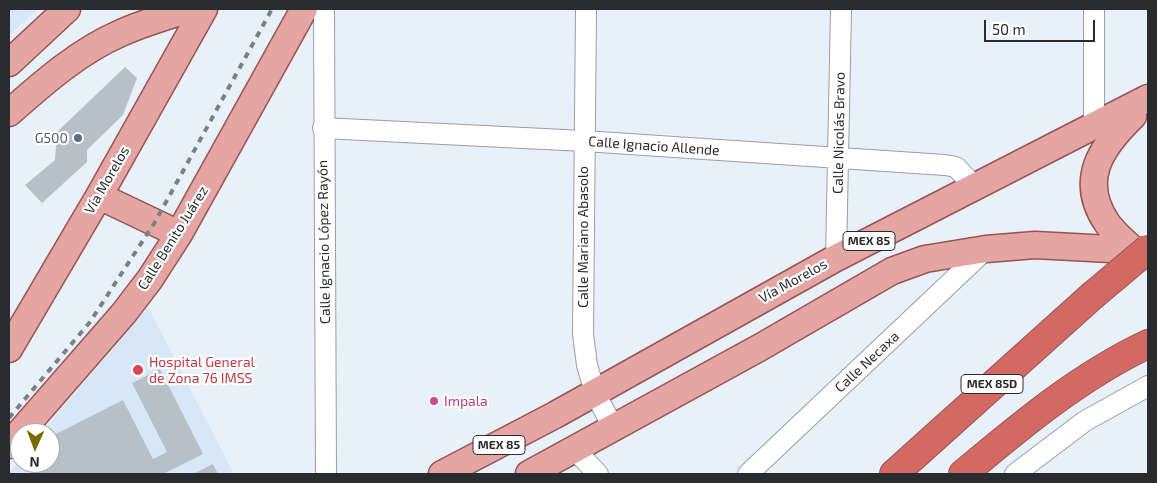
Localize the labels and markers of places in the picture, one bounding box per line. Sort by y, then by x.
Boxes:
place label: G500 [35,130,68,146]
marker: G500 [72,132,84,144]
place label: Hospital General de Zona 76 IMSS [149,354,255,387]
marker: Hospital General de Zona 76 IMSS [131,363,145,377]
place label: Impala [444,393,488,409]
marker: Impala [428,395,440,407]

